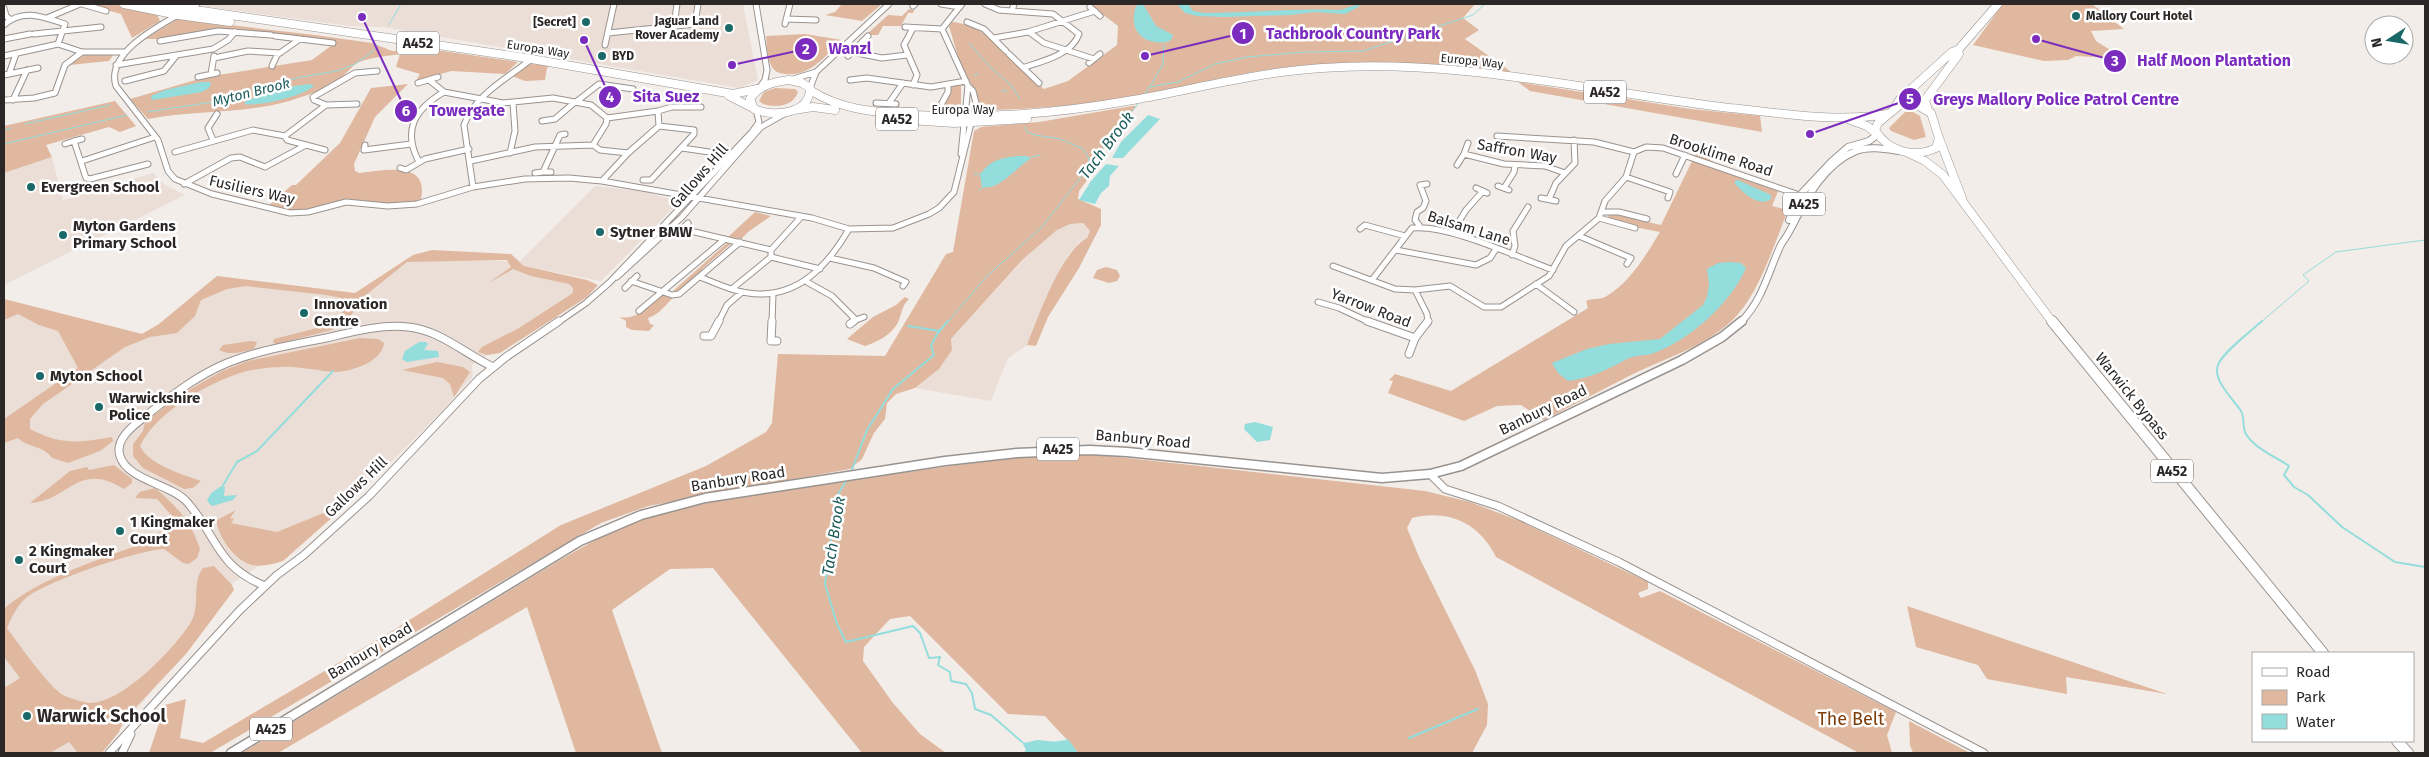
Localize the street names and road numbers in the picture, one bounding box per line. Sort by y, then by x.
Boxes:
road number: A452 [397,32,439,54]
street label: Europa Way [506,37,570,61]
street label: Europa Way [1440,51,1504,71]
road number: A452 [1584,80,1626,104]
street label: Europa Way [931,103,995,117]
road number: A452 [876,108,918,130]
street label: Brooklime Road [1667,130,1775,180]
street label: Saffron Way [1476,135,1559,167]
street label: Gallows Hill [666,139,732,212]
street label: Fusiliers Way [207,171,297,209]
road number: A425 [1783,192,1825,215]
street label: Balsam Lane [1425,207,1513,249]
street label: Yarrow Road [1328,284,1414,332]
street label: Warwick Bypass [2091,349,2173,443]
street label: Banbury Road [1496,381,1590,439]
street label: Banbury Road [1095,426,1191,452]
road number: A425 [1037,438,1079,460]
street label: Gallows Hill [321,452,391,521]
road number: A452 [2151,460,2193,482]
street label: Banbury Road [689,463,787,495]
street label: Banbury Road [324,619,416,683]
road number: A425 [250,718,292,741]

